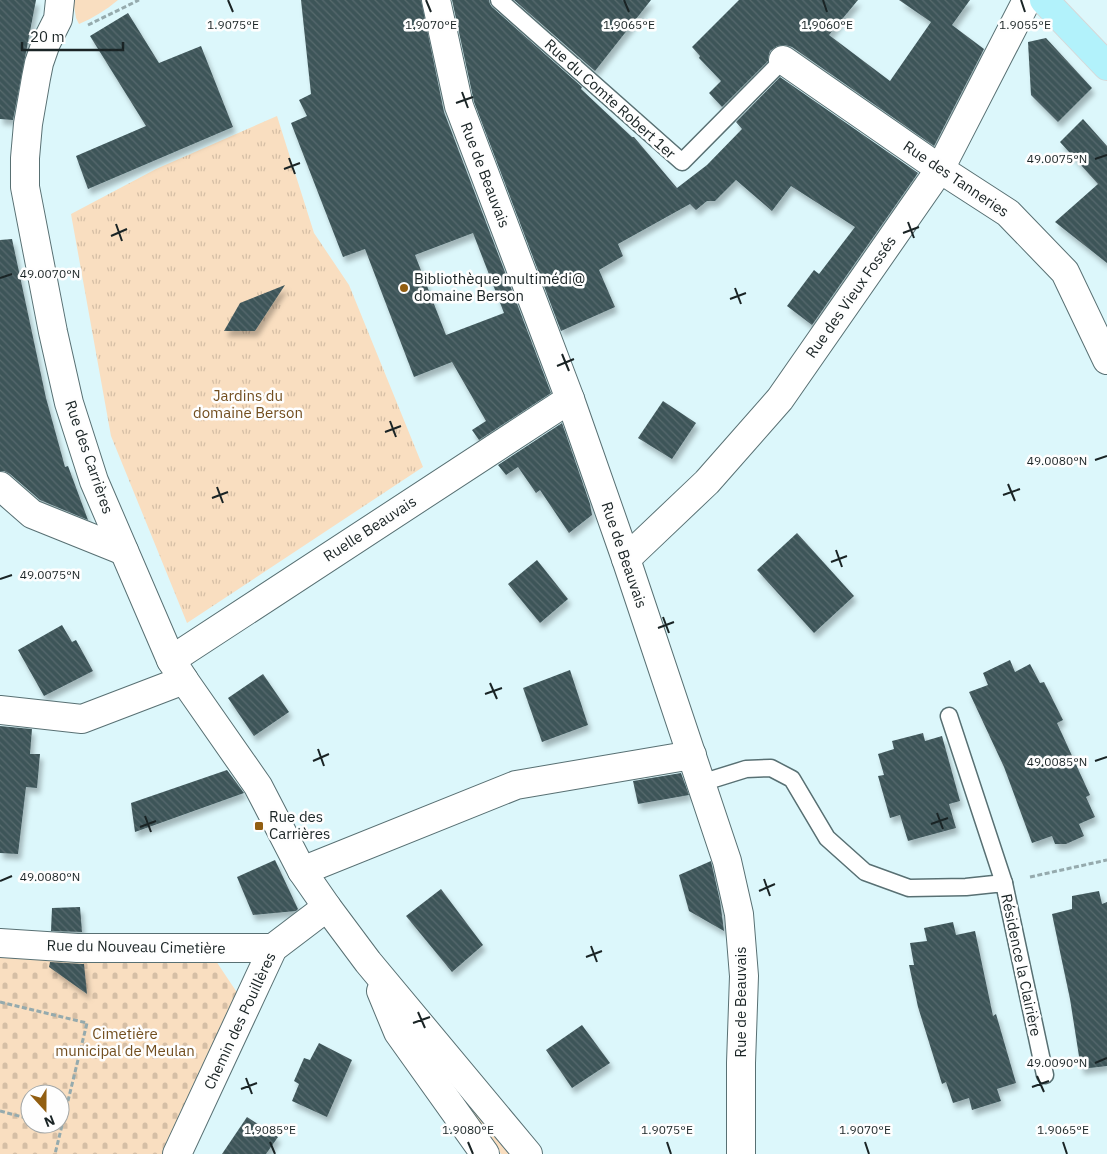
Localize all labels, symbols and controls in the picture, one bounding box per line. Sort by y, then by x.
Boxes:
text: 1.9075°E [207,17,259,32]
text: 1.9070°E [405,17,457,32]
text: 1.9065°E [603,17,655,32]
text: 1.9060°E [801,17,853,32]
text: 1.9055°E [999,17,1051,32]
scale bar [22,20,124,52]
text: 20 m [30,27,65,46]
street label: Rue du Comte Robert 1er [541,35,680,163]
street label: Rue de Beauvais [457,119,514,230]
street label: Rue des Tanneries [900,136,1013,221]
text: 49.0075°N [1027,151,1087,166]
street label: Rue des Vieux Fossés [801,232,900,362]
text: 49.0070°N [20,266,80,281]
place label: Bibliothèque multimédi@ domaine Berson [414,269,585,305]
marker: Bibliothèque multimédi@ domaine Berson [398,282,410,294]
park label: Jardins du domaine Berson [193,386,303,422]
street label: Rue des Carrières [61,398,118,516]
text: 49.0080°N [1027,453,1087,468]
street label: Ruelle Beauvais [320,491,420,566]
street label: Rue de Beauvais [597,499,652,611]
text: 49.0075°N [20,567,80,582]
text: 49.0085°N [1027,754,1087,769]
place label: Rue des Carrières [269,807,330,843]
marker: Rue des Carrières [253,820,265,832]
text: 49.0080°N [20,869,80,884]
street label: Résidence la Clairière [997,892,1046,1038]
street label: Rue du Nouveau Cimetière [46,935,226,958]
street label: Rue de Beauvais [731,946,750,1058]
street label: Chemin des Pouillères [199,949,280,1093]
park label: Cimetière municipal de Meulan [55,1024,195,1060]
text: 49.0090°N [1027,1055,1087,1070]
north arrow [20,1084,70,1134]
text: N [42,1111,58,1131]
text: 1.9085°E [244,1122,296,1137]
text: 1.9080°E [442,1122,494,1137]
text: 1.9075°E [641,1122,693,1137]
text: 1.9070°E [839,1122,891,1137]
text: 1.9065°E [1037,1122,1089,1137]

